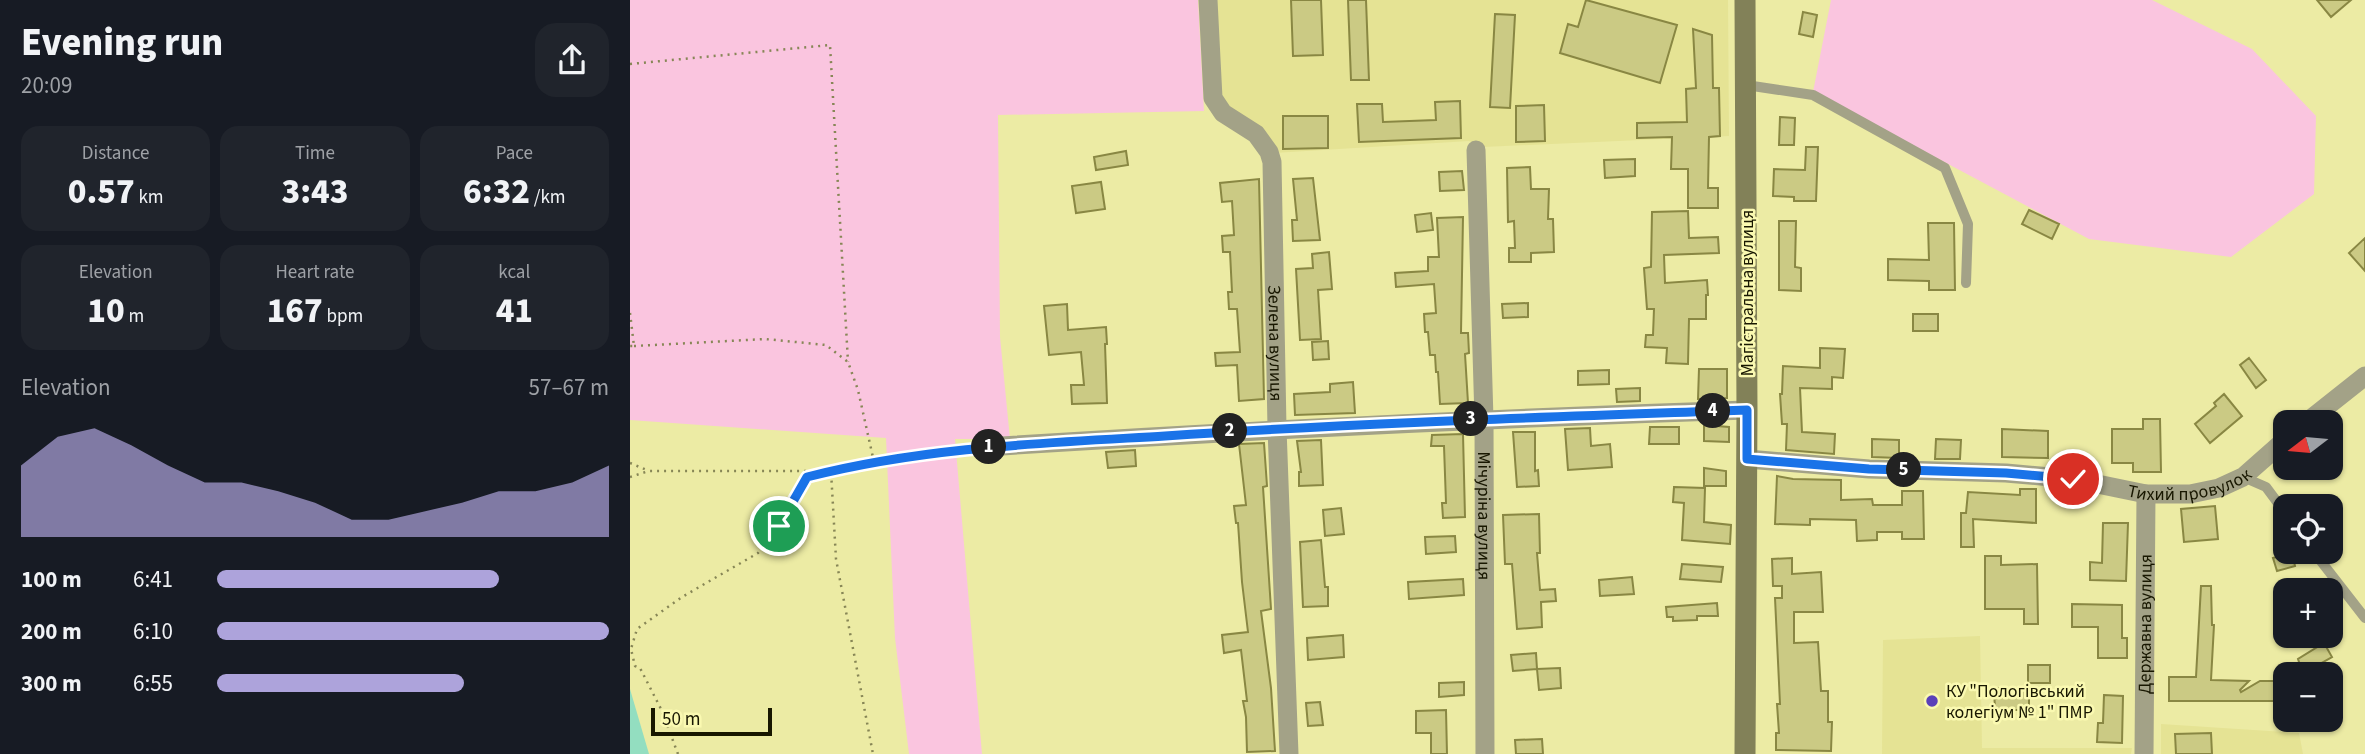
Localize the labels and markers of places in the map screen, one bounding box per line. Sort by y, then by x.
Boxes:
pin: 4 [1696,394,1730,428]
pin: 3 [1454,402,1488,436]
pin: 2 [1212,414,1248,448]
pin: 1 [972,430,1006,464]
pin [2043,449,2103,509]
pin: 5 [1886,452,1922,488]
pin [749,496,809,556]
place label: КУ "Пологівський колегіум № 1" ПМР [1946,679,2093,725]
marker: КУ "Пологівський колегіум № 1" ПМР [1924,693,1940,709]

